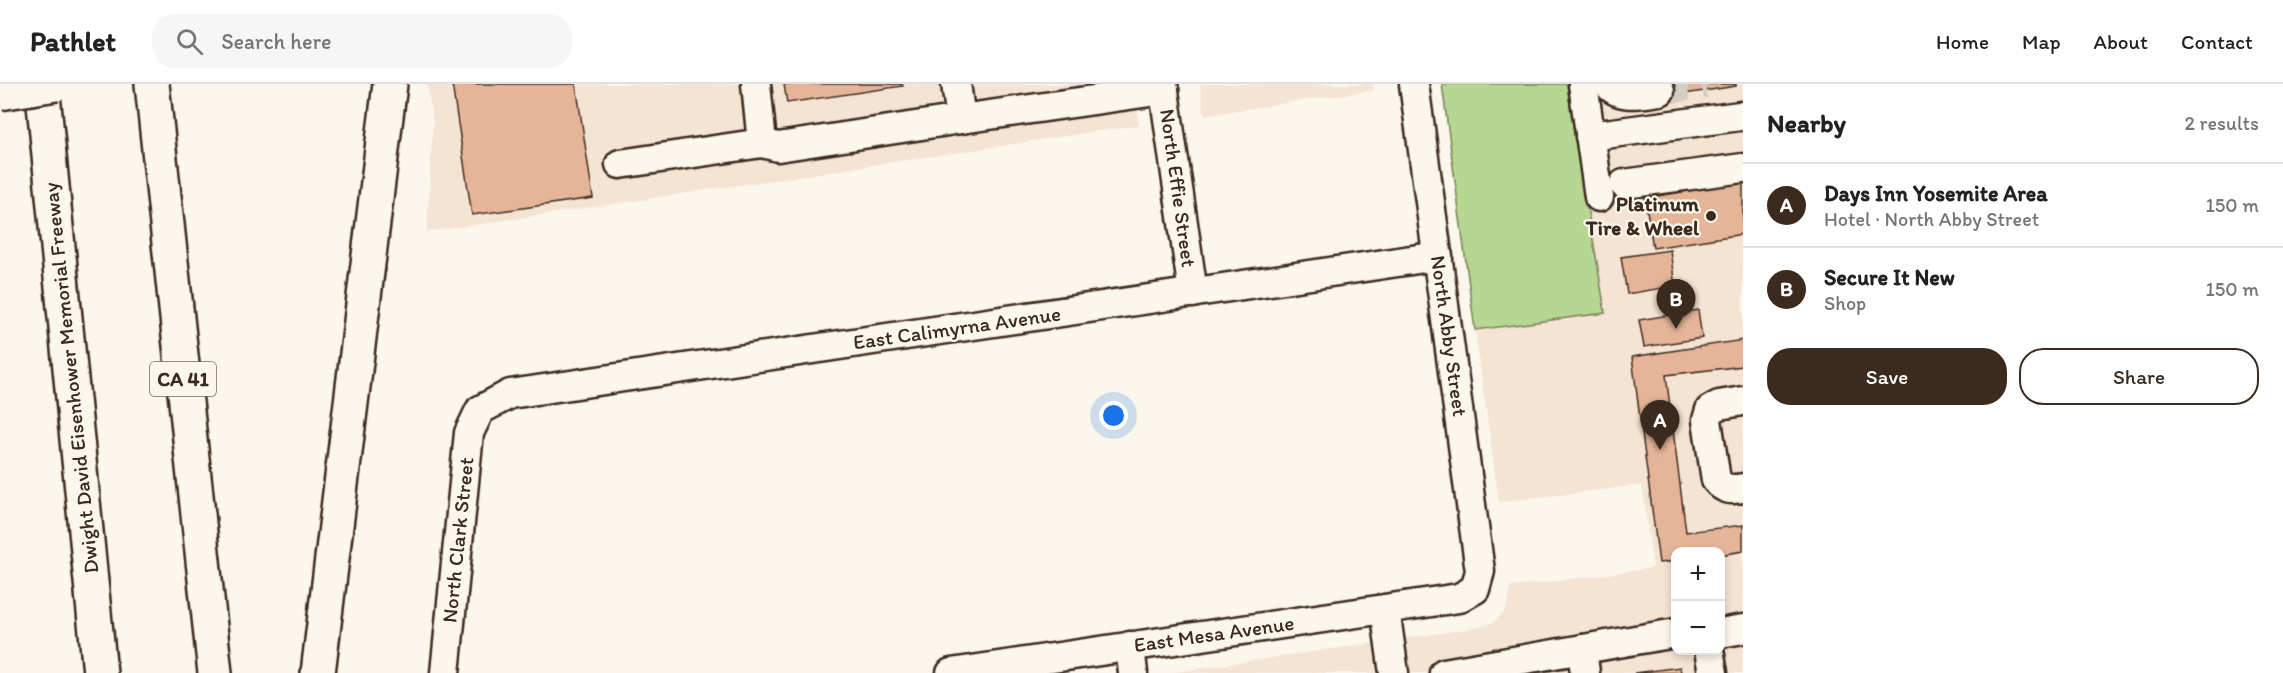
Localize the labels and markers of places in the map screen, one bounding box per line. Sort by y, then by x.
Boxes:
place label: Platinum Tire & Wheel [1585,191,1700,240]
marker: Platinum Tire & Wheel [1704,209,1718,223]
pin: B [1656,280,1696,329]
pin: A [1640,400,1680,450]

